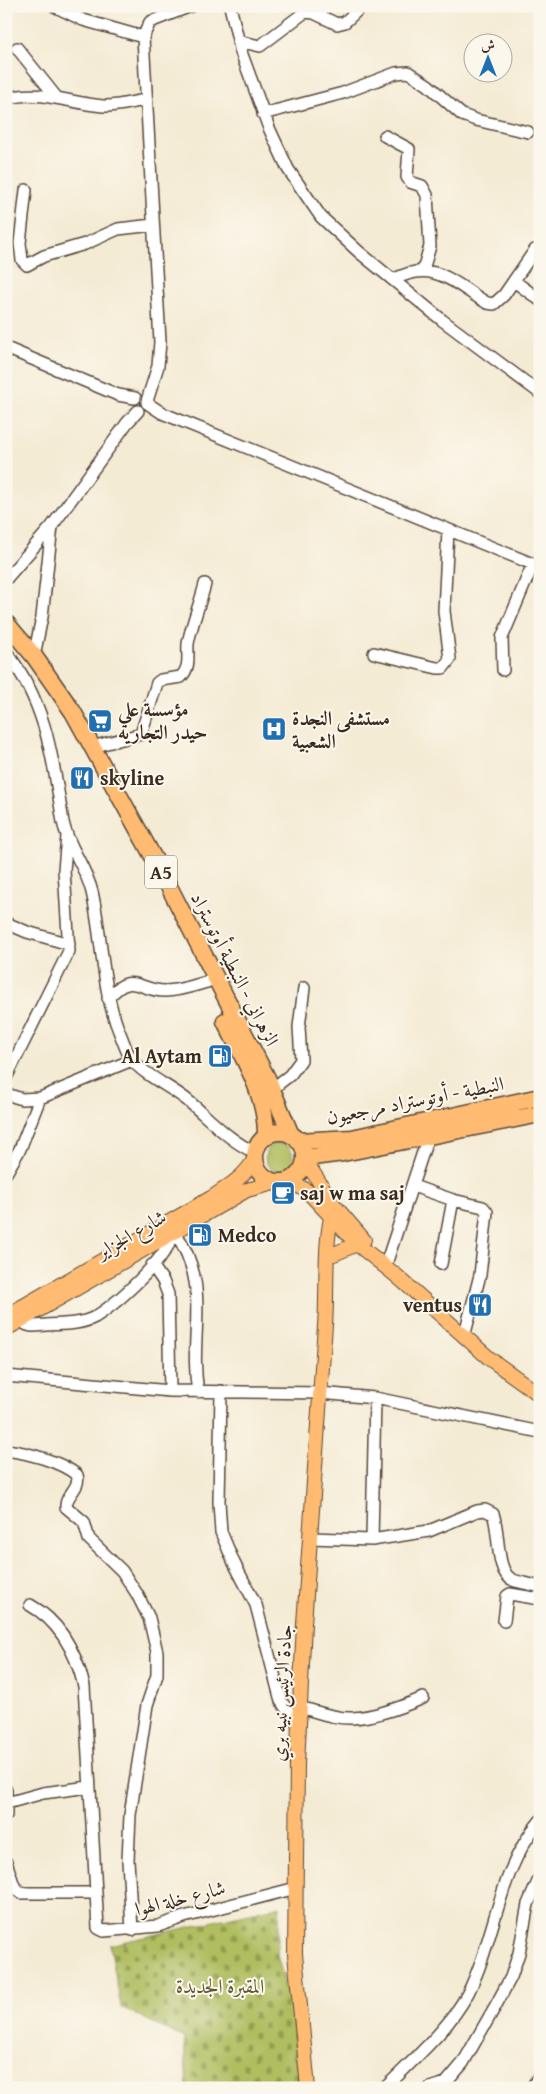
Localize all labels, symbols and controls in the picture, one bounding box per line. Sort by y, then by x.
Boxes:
north arrow [464,32,514,82]
text: ش [481,35,495,55]
place label: مؤسسة علي حيدر التجاريه [117,694,208,746]
place label: مستشفى النجدة الشعبية [292,703,390,755]
supermarket icon: مؤسسة علي حيدر التجاريه [87,708,113,734]
hospital icon: مستشفى النجدة الشعبية [261,716,287,742]
place label: skyline [100,763,164,792]
restaurant icon: skyline [69,765,95,791]
road number: A5 [145,856,177,889]
street label: الزهراني - النبطية أوتوستراد [182,887,287,1052]
place label: Al Aytam [122,1041,202,1070]
fuel station icon: Al Aytam [207,1043,233,1069]
street label: النبطية - أوتوستراد مرجعيون [324,1068,506,1131]
place label: saj w ma saj [300,1178,405,1207]
cafe icon: saj w ma saj [270,1180,296,1206]
street label: شارع الجزاير [89,1202,173,1270]
place label: Medco [218,1220,277,1249]
fuel station icon: Medco [187,1222,213,1248]
place label: ventus [403,1290,462,1319]
restaurant icon: ventus [467,1292,493,1318]
street label: جادة الرئيس نبيه بري [262,1623,301,1763]
street label: شارع خلة الهوا [132,1872,229,1927]
park label: المقبرة الجديدة [176,1971,264,2000]

